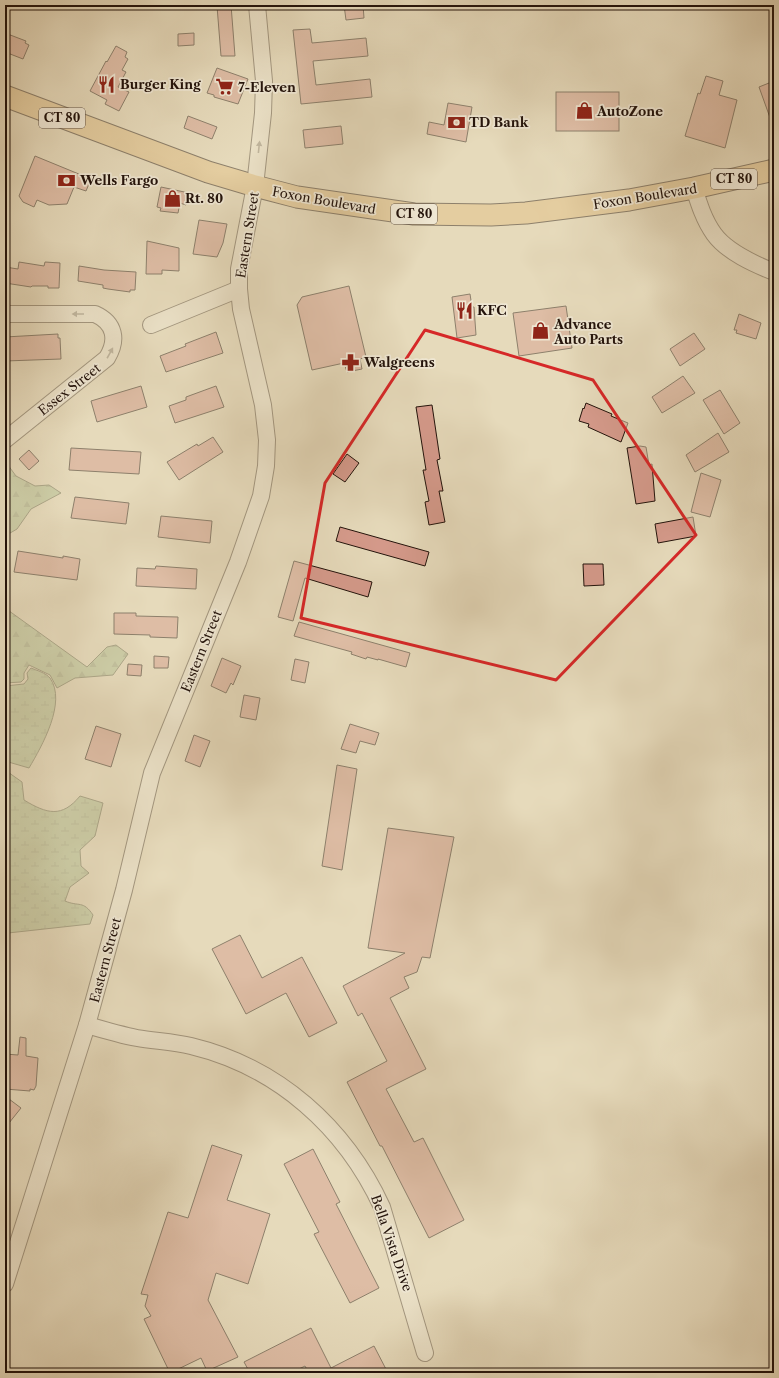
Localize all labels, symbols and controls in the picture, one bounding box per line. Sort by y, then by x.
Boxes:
restaurant icon: Burger King [97,74,117,94]
place label: Burger King [120,76,201,92]
supermarket icon: 7-Eleven [215,77,235,97]
place label: 7-Eleven [238,79,296,95]
shop icon: AutoZone [574,101,594,121]
place label: AutoZone [596,103,663,119]
road number: CT 80 [39,108,85,128]
bank icon: TD Bank [446,112,466,132]
place label: TD Bank [469,114,529,130]
one-way arrow [256,141,263,153]
road number: CT 80 [711,169,757,189]
bank icon: Wells Fargo [57,170,77,190]
place label: Wells Fargo [79,172,158,188]
street label: Foxon Boulevard [592,180,698,212]
street label: Foxon Boulevard [271,183,377,217]
shop icon: Rt. 80 [162,188,182,208]
place label: Rt. 80 [185,190,223,206]
street label: Eastern Street [232,190,262,279]
road number: CT 80 [391,204,437,224]
restaurant icon: KFC [454,300,474,320]
place label: KFC [477,302,507,318]
one-way arrow [71,311,84,317]
place label: Advance Auto Parts [553,316,623,347]
shop icon: Advance Auto Parts [531,321,551,341]
one-way arrow [107,347,113,359]
pharmacy icon: Walgreens [341,352,361,372]
place label: Walgreens [363,354,435,370]
street label: Essex Street [35,359,104,418]
street label: Eastern Street [177,607,225,694]
street label: Eastern Street [86,915,124,1004]
street label: Bella Vista Drive [368,1193,416,1293]

